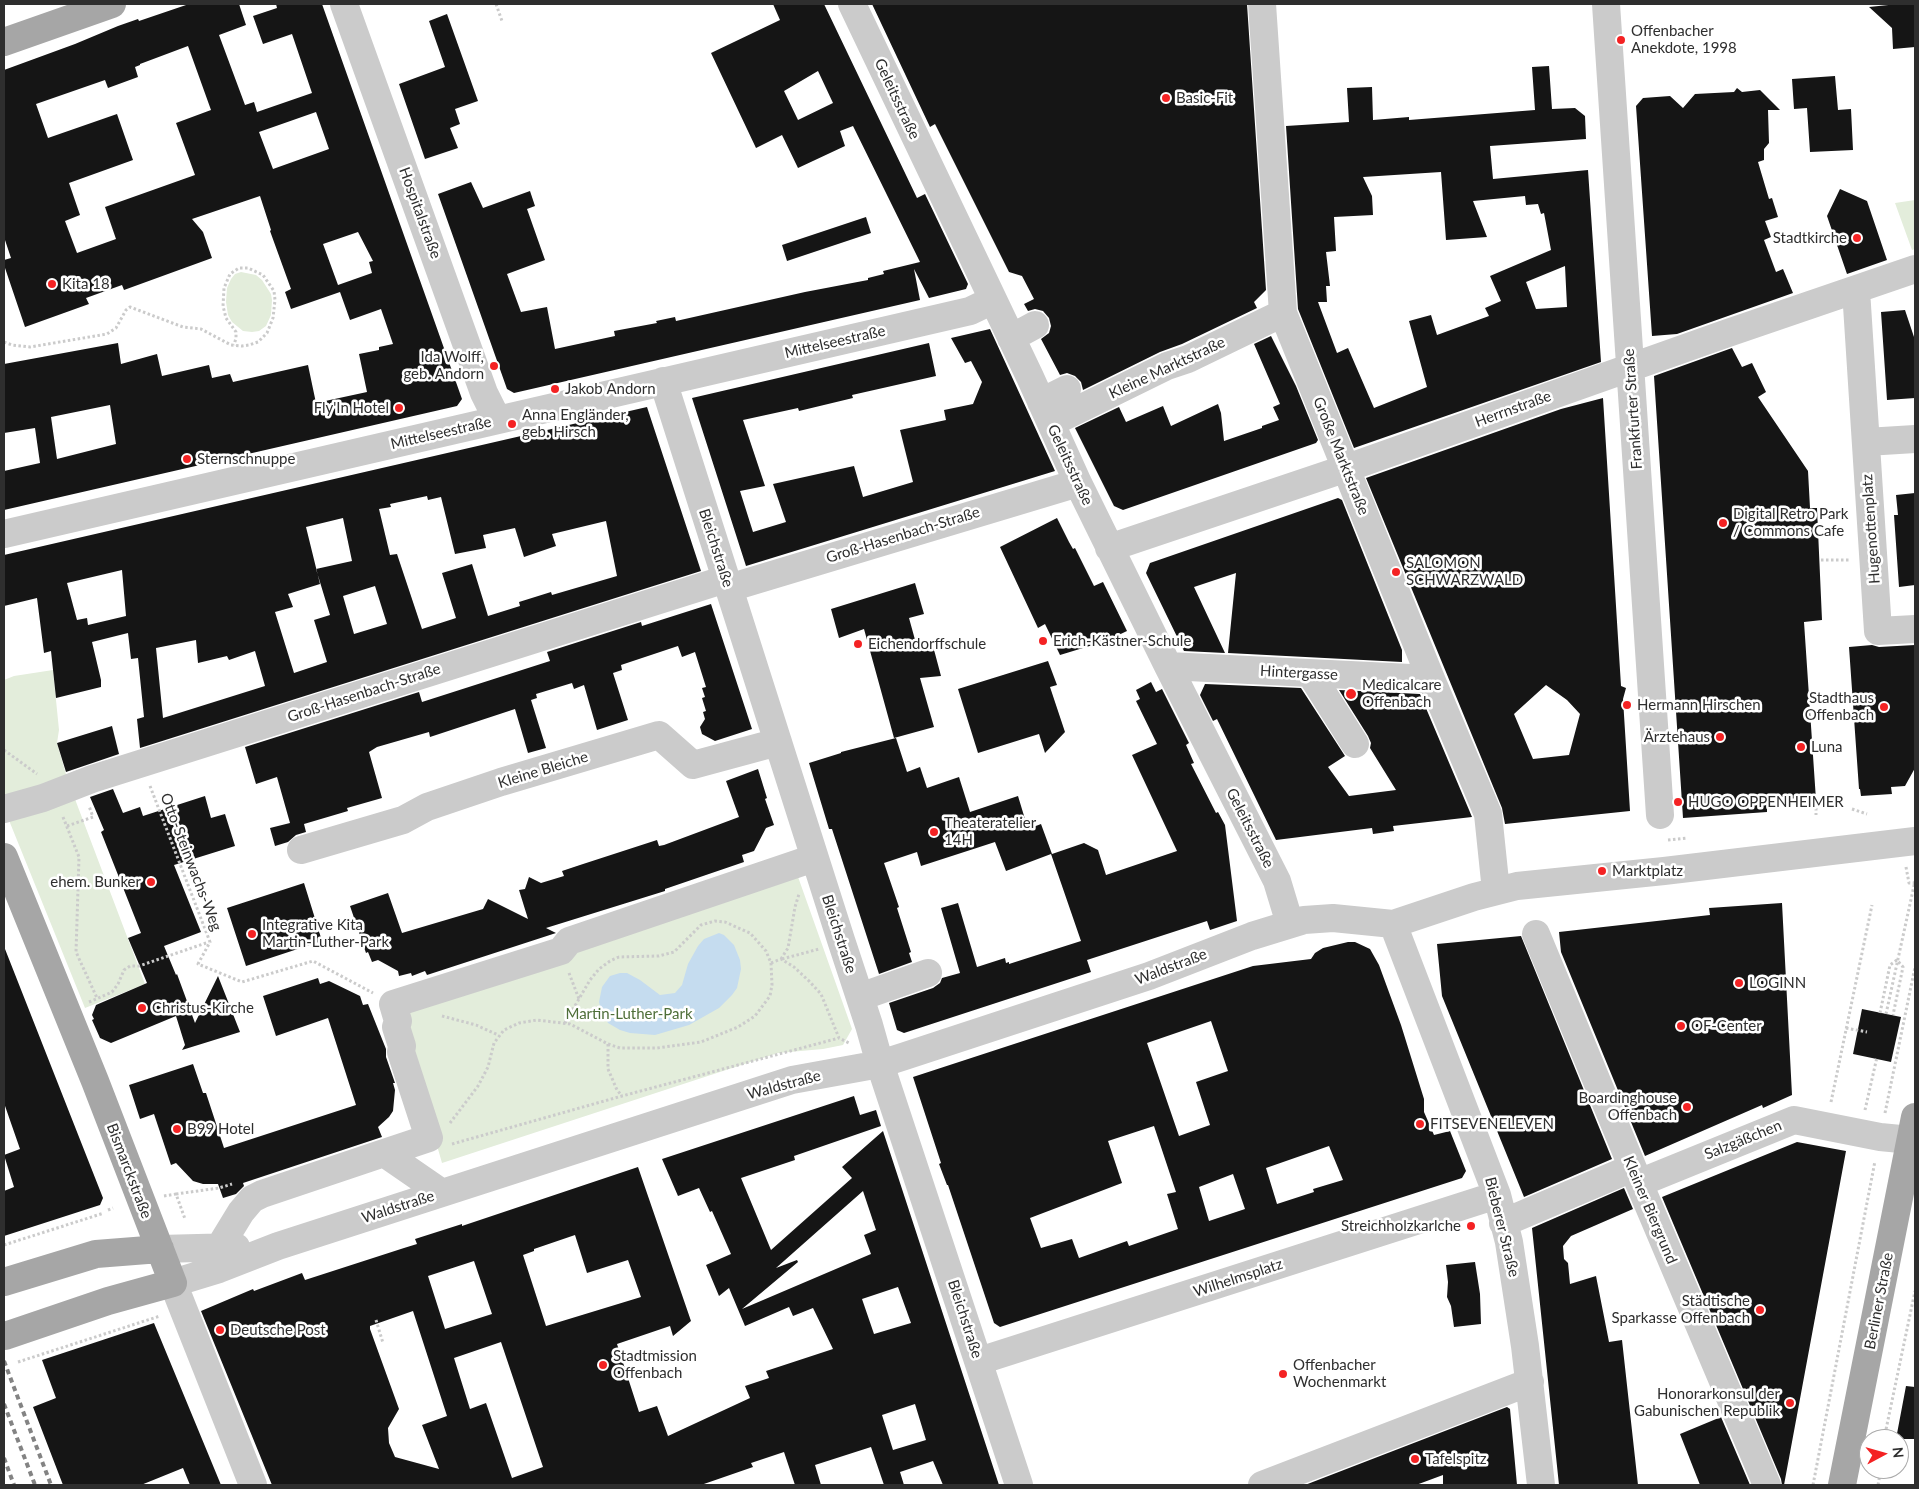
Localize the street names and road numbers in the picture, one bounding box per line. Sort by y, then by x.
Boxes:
street label: Geleitsstraße [870,56,924,142]
street label: Hospitalstraße [395,165,445,261]
street label: Mittelseestraße [783,322,887,362]
street label: Kleine Marktstraße [1106,333,1228,403]
street label: Frankfurter Straße [1620,348,1646,470]
street label: Herrnstraße [1472,387,1554,431]
street label: Große Marktstraße [1309,394,1373,518]
street label: Mittelseestraße [389,413,493,453]
street label: Geleitsstraße [1043,422,1097,508]
street label: Hugenottenplatz [1858,474,1884,584]
street label: Groß-Hasenbach-Straße [824,503,982,567]
street label: Bleichstraße [695,506,737,590]
street label: Groß-Hasenbach-Straße [285,660,443,726]
street label: Hintergasse [1260,662,1338,684]
street label: Kleine Bleiche [496,748,590,792]
street label: Geleitsstraße [1222,785,1278,871]
street label: Otto-Steinwachs-Weg [156,791,226,933]
street label: Bleichstraße [818,892,860,976]
street label: Waldstraße [1133,945,1209,989]
street label: Waldstraße [745,1067,823,1103]
street label: Salzgäßchen [1702,1116,1784,1164]
street label: Bismarckstraße [103,1121,155,1221]
street label: Kleiner Biergrund [1619,1153,1681,1267]
street label: Bieberer Straße [1481,1175,1523,1279]
street label: Waldstraße [359,1187,437,1227]
street label: Berliner Straße [1861,1251,1897,1351]
street label: Wilhelmsplatz [1191,1255,1285,1301]
street label: Bleichstraße [944,1277,986,1361]

